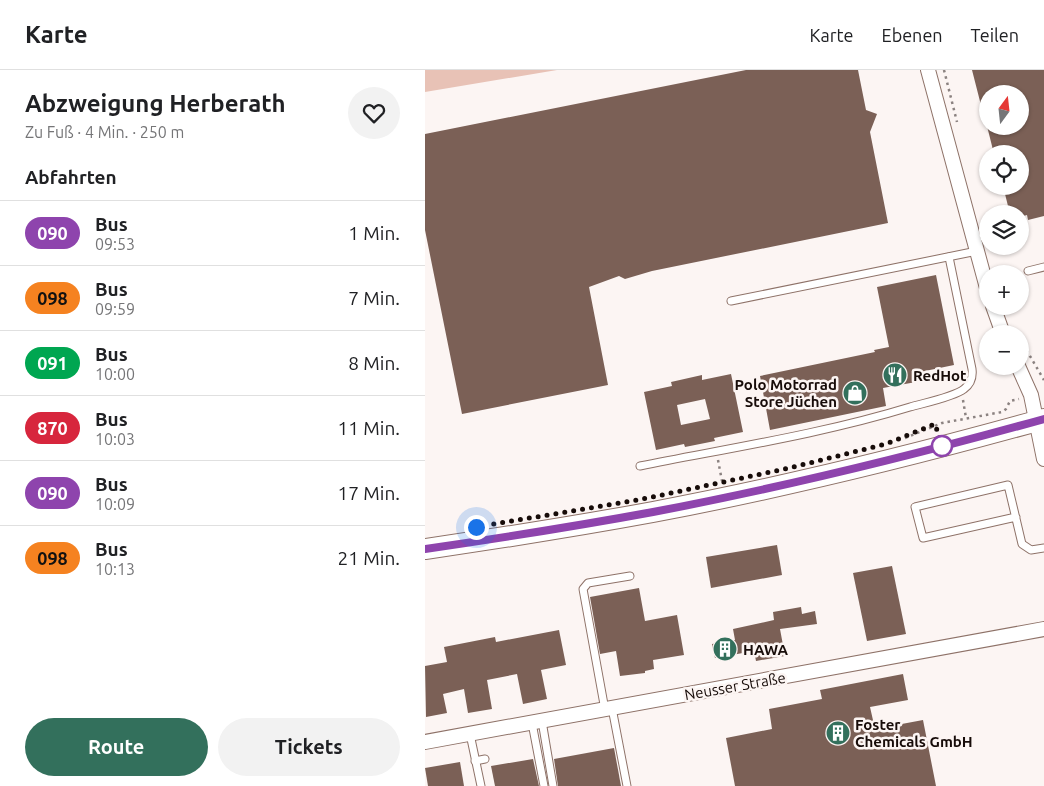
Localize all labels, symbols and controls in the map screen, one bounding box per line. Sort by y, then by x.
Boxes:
text: Karte [25,21,87,48]
text: Karte [810,25,854,45]
text: Ebenen [882,25,943,45]
text: Teilen [971,25,1019,45]
north arrow [979,85,1029,135]
map controls [979,85,1029,375]
button: heart [348,87,400,139]
text: Abzweigung Herberath [25,90,286,117]
text: Zu Fuß · 4 Min. · 250 m [25,123,184,141]
button: locate [979,145,1029,195]
text: Abfahrten [25,166,117,188]
button: layers [979,205,1029,255]
text: Bus [95,213,128,235]
text: 1 Min. [348,222,400,244]
text: 090 [37,223,68,243]
text: 09:53 [95,235,135,253]
button: + [979,265,1029,315]
text: Bus [95,278,128,300]
text: 7 Min. [348,287,400,309]
text: 098 [37,288,68,308]
text: 09:59 [95,300,135,318]
button: − [979,325,1029,375]
text: Bus [95,343,128,365]
text: 8 Min. [348,352,400,374]
text: 091 [37,353,68,373]
restaurant icon: RedHot [882,362,908,388]
text: 10:00 [95,365,135,383]
place label: RedHot [913,367,967,384]
place label: Polo Motorrad Store Jüchen [735,376,837,410]
shop icon: Polo Motorrad Store Jüchen [842,380,868,406]
text: Bus [95,408,128,430]
text: 11 Min. [338,417,400,439]
text: 870 [37,418,68,438]
text: 10:03 [95,430,135,448]
unlabelled marker [931,435,953,457]
text: Bus [95,473,128,495]
text: 17 Min. [338,482,400,504]
text: 090 [37,483,68,503]
text: 10:09 [95,495,135,513]
your location [464,515,489,540]
text: Bus [95,538,128,560]
text: 21 Min. [338,547,400,569]
text: 098 [37,548,68,568]
text: 10:13 [95,560,135,578]
building icon: HAWA [712,636,738,662]
place label: HAWA [743,641,789,658]
street label: Neusser Straße [683,669,787,703]
place label: Foster Chemicals GmbH [855,716,973,750]
button: Route [25,718,208,776]
button: Tickets [218,718,400,776]
building icon: Foster Chemicals GmbH [825,720,851,746]

